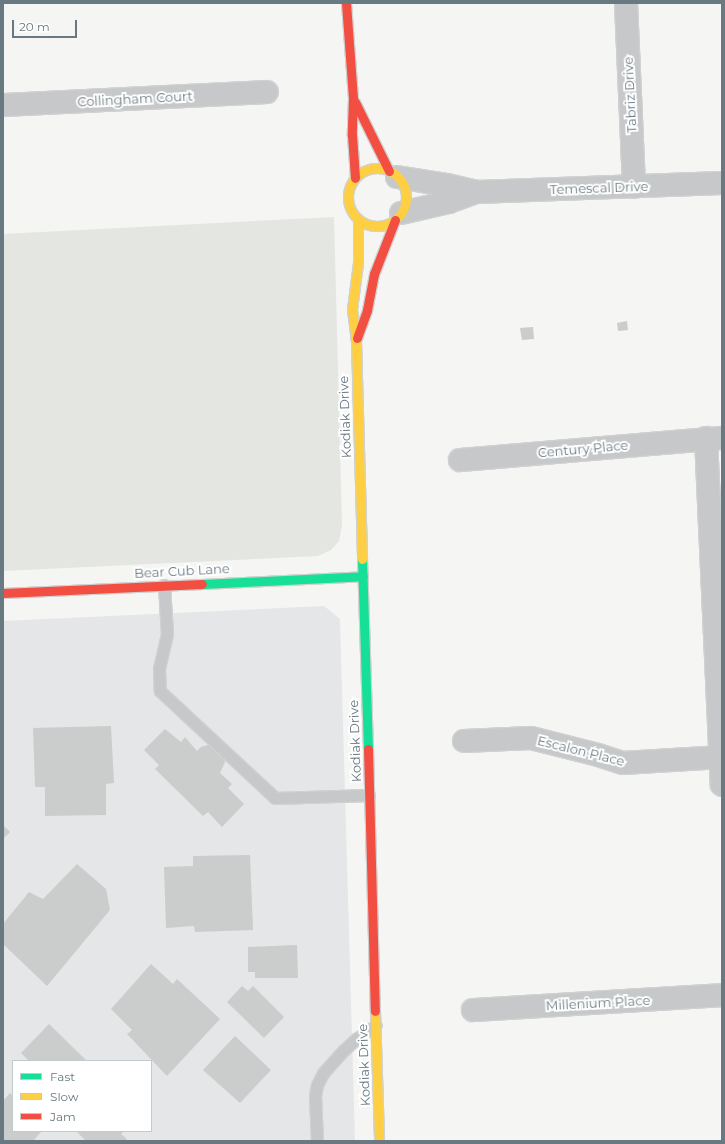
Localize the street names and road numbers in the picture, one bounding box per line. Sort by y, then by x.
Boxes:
street label: Tabriz Drive [620,57,640,133]
street label: Collingham Court [77,88,193,110]
street label: Temescal Drive [549,178,649,198]
street label: Kodiak Drive [336,376,354,458]
street label: Century Place [537,437,629,461]
street label: Bear Cub Lane [134,561,230,581]
street label: Kodiak Drive [346,700,364,782]
street label: Escalon Place [536,733,626,769]
street label: Millenium Place [545,992,651,1014]
street label: Kodiak Drive [355,1024,373,1106]

